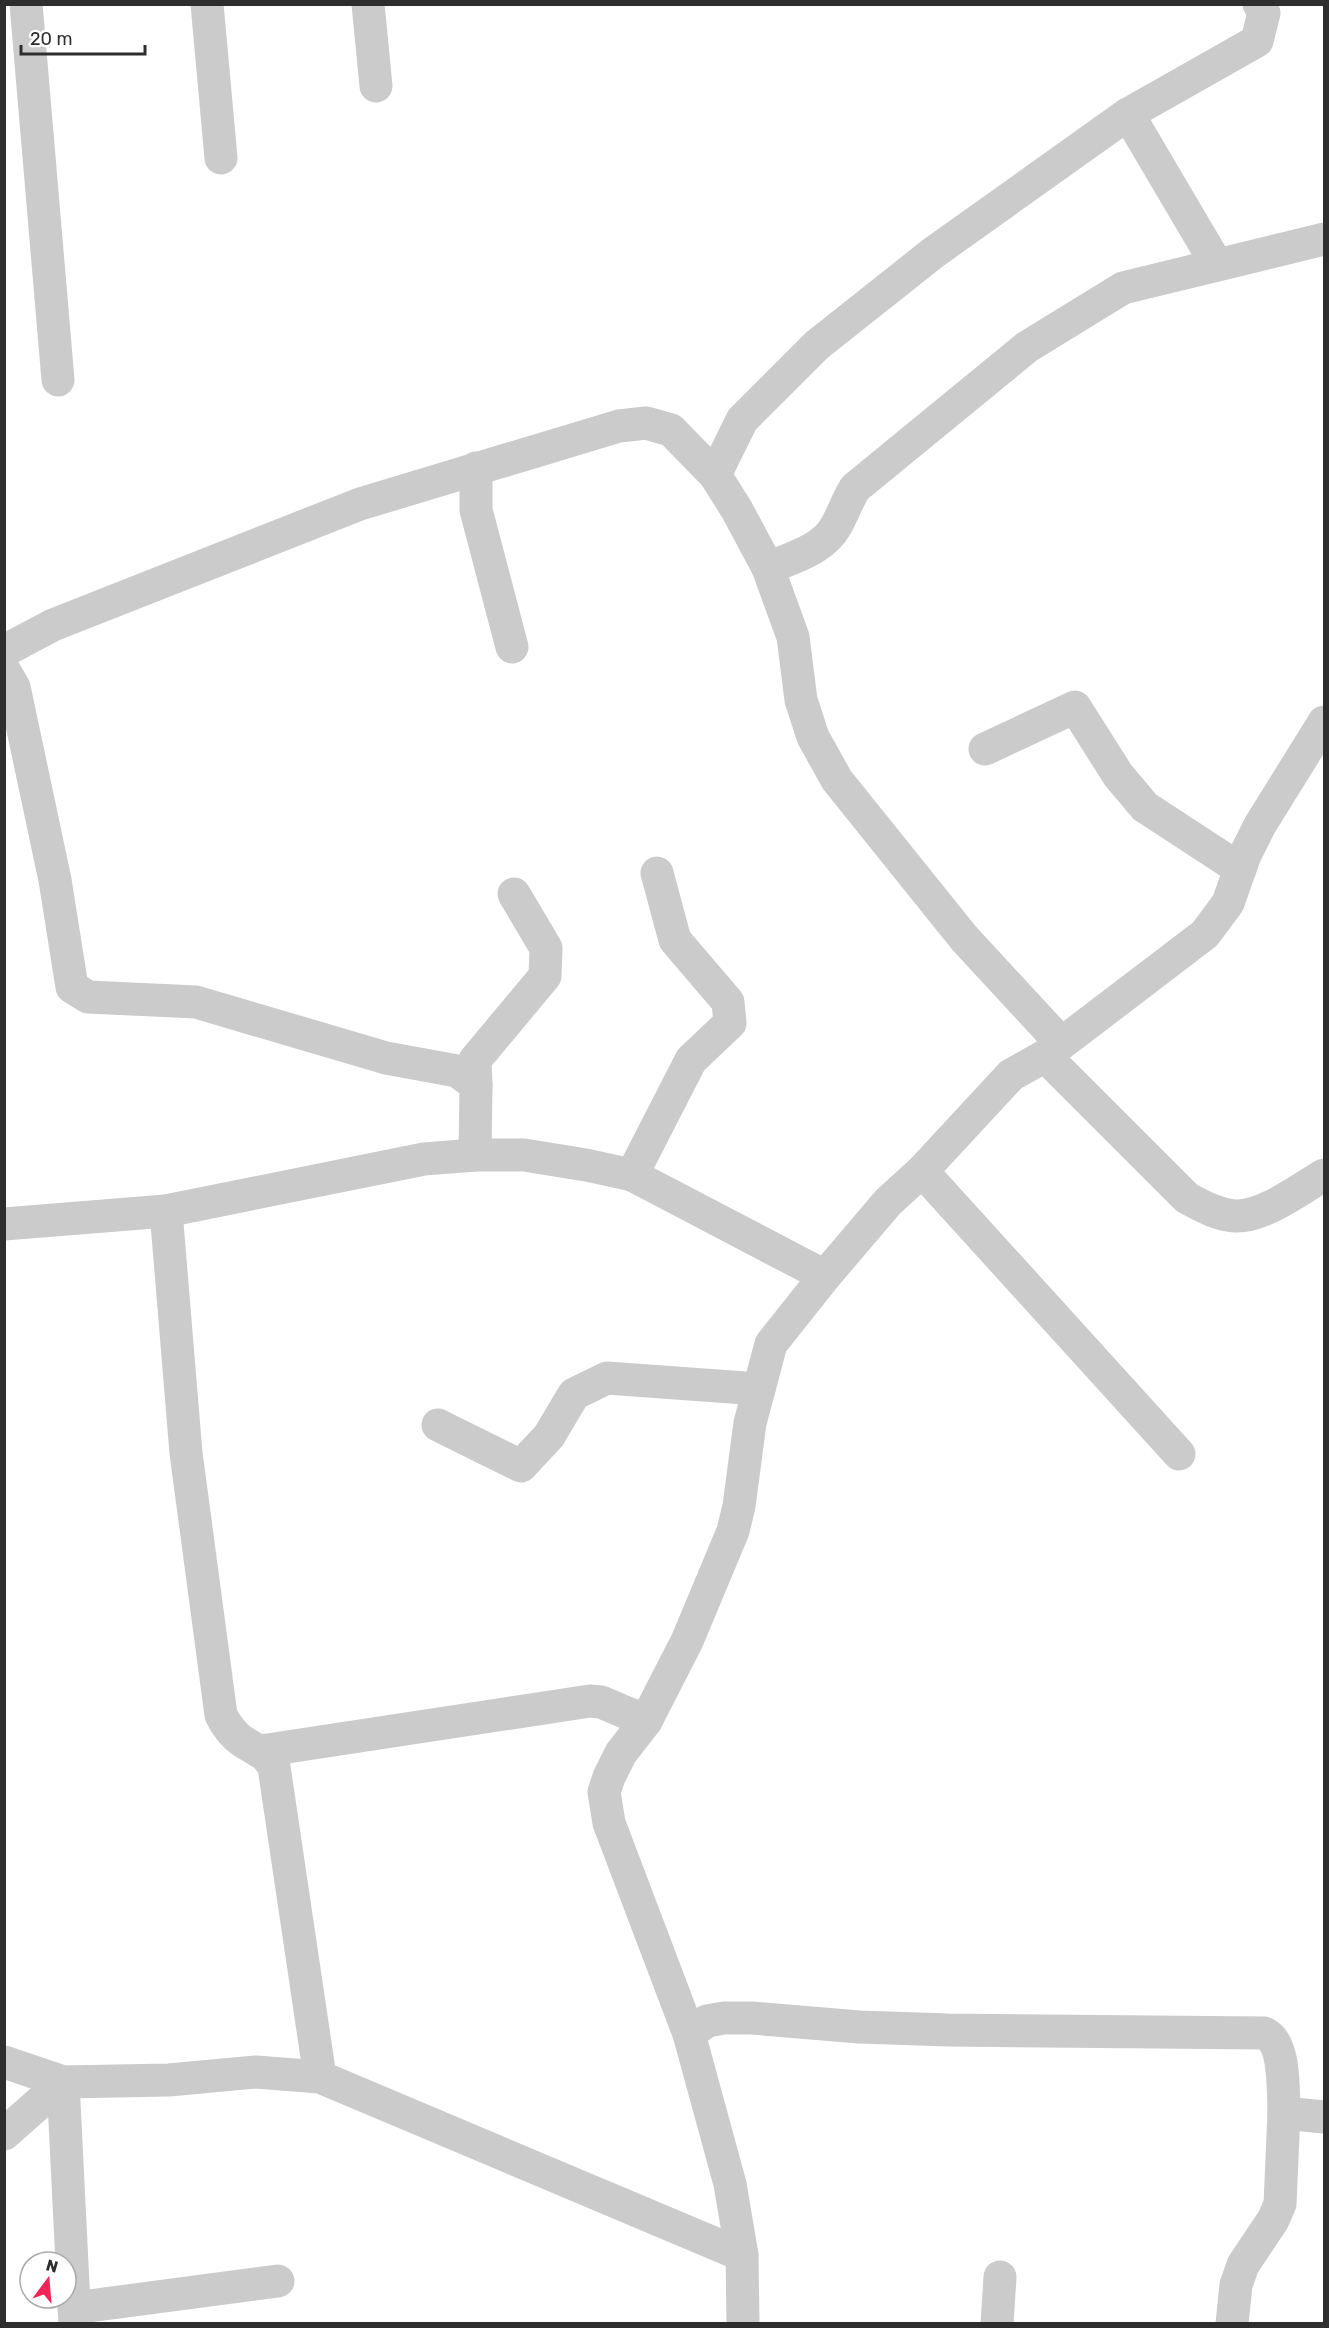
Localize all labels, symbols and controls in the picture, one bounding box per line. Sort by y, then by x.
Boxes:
scale bar [21,18,146,56]
text: 20 m [30,28,72,50]
north arrow [18,2250,78,2310]
text: N [44,2255,60,2277]

